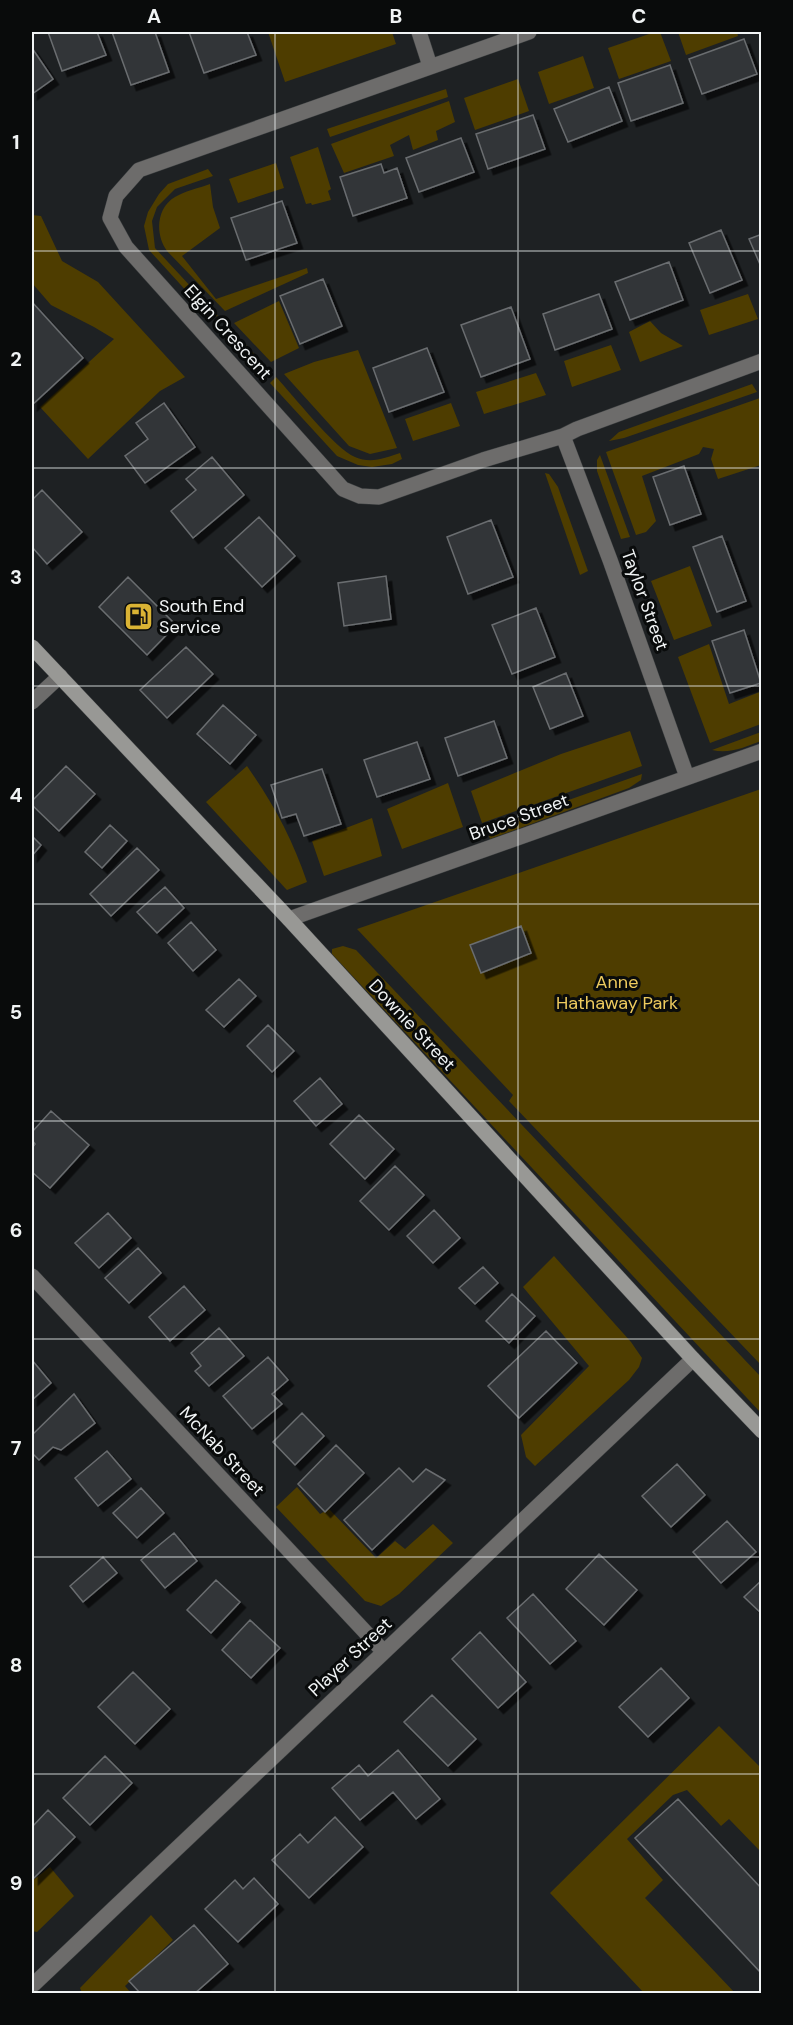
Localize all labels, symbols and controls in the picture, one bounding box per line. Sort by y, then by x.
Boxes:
text: A [147,3,161,29]
text: B [390,3,402,29]
text: C [632,3,646,29]
text: 1 [12,129,20,155]
street label: Elgin Crescent [179,279,277,385]
text: 2 [10,346,22,372]
street label: Taylor Street [616,546,674,654]
text: 3 [10,564,22,590]
place label: South End Service [159,594,244,639]
fuel station icon: South End Service [122,600,154,632]
text: 4 [10,782,23,808]
street label: Bruce Street [466,788,572,846]
park label: Anne Hathaway Park [556,970,678,1015]
street label: Downie Street [363,974,461,1076]
text: 5 [10,999,22,1025]
text: 6 [10,1217,22,1243]
street label: McNab Street [174,1401,270,1501]
text: 7 [11,1435,22,1461]
street label: Player Street [303,1612,397,1702]
text: 8 [10,1652,22,1678]
text: 9 [10,1870,22,1896]

